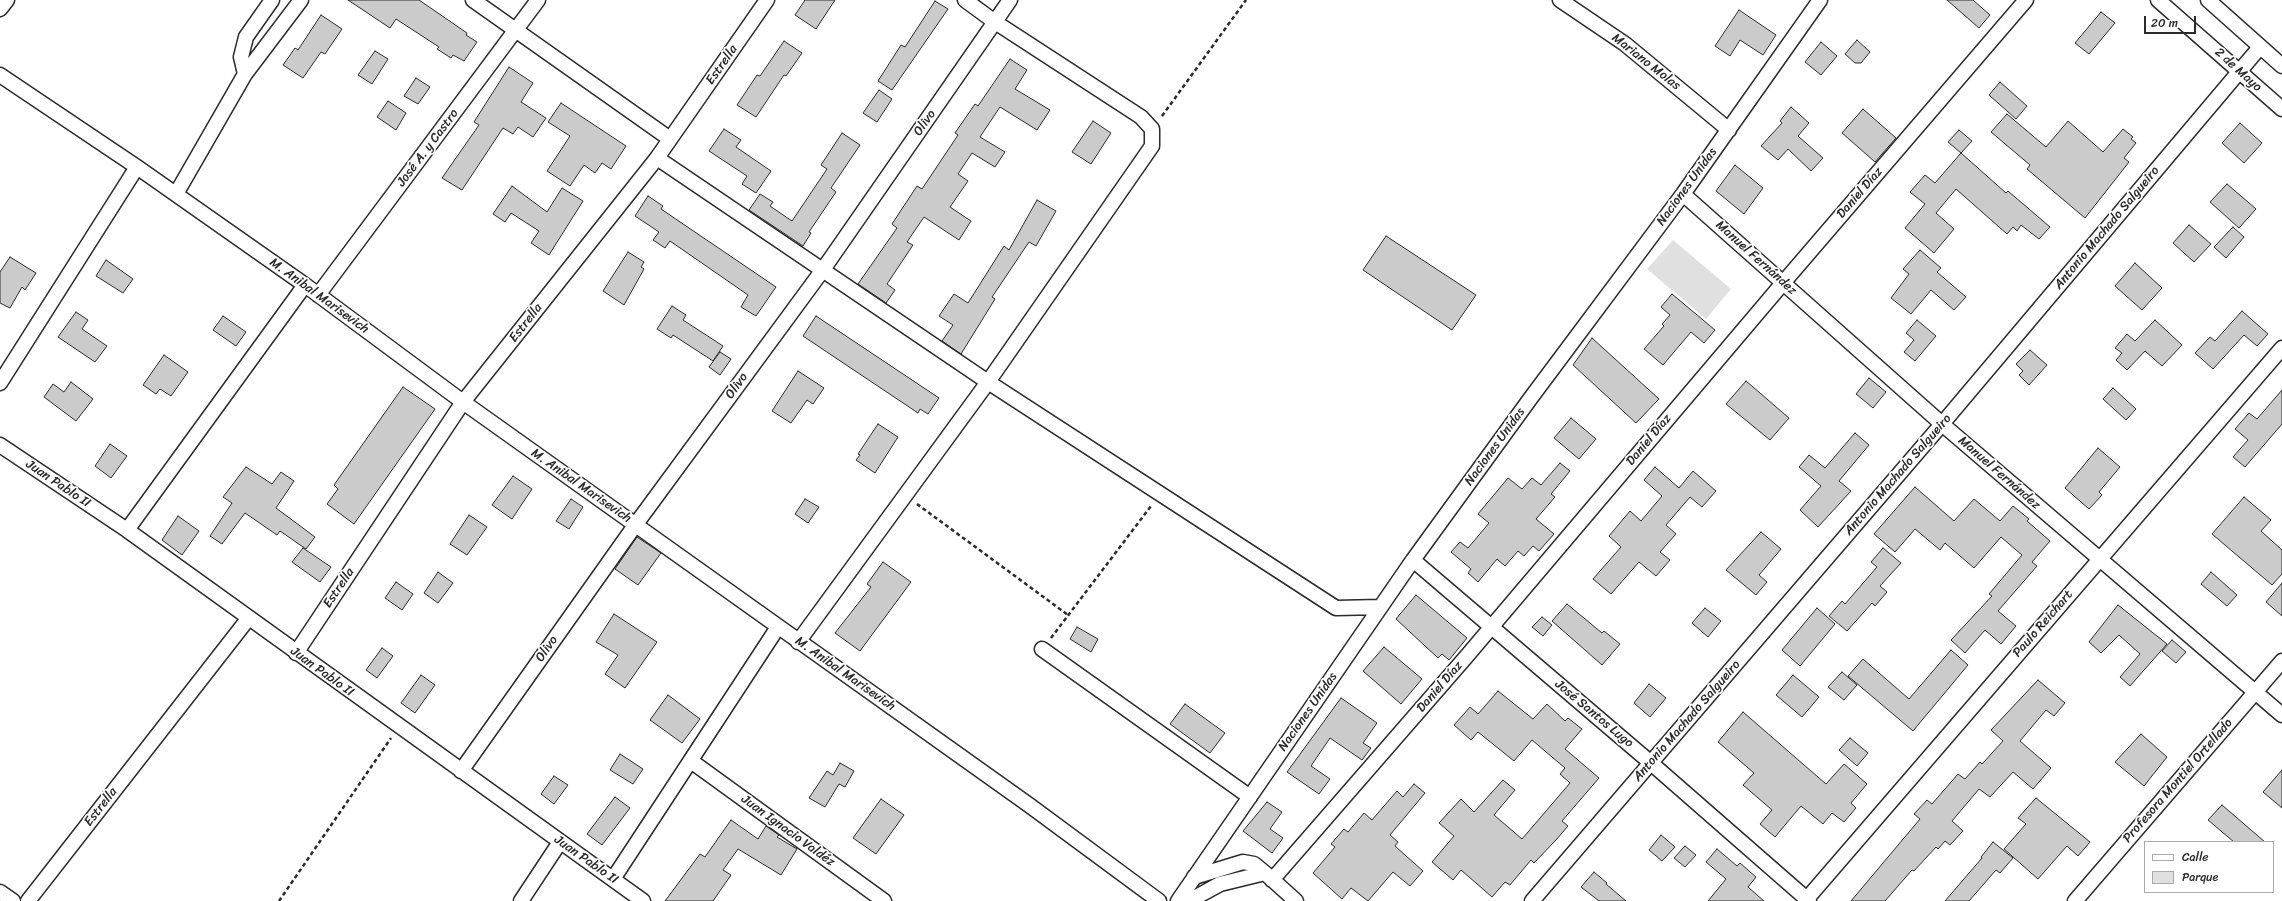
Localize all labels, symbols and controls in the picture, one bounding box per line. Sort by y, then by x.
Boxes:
scale bar [2146,8,2198,34]
text: 20 m [2151,12,2178,34]
street label: Mariano Molas [1608,30,1684,94]
street label: Estrella [703,42,741,88]
street label: 2 de Mayo [2211,45,2265,95]
street label: José A. y Castro [394,106,462,190]
street label: Olivo [910,107,940,139]
street label: Naciones Unidas [1654,145,1720,229]
street label: Antonio Machado Salgueiro [2051,163,2163,293]
street label: Daniel Díaz [1834,164,1886,222]
street label: Manuel Fernández [1712,217,1800,299]
street label: M. Anibal Marisevich [266,255,372,337]
street label: Estrella [506,301,546,345]
street label: Olivo [722,370,752,402]
street label: Naciones Unidas [1462,405,1528,489]
street label: Daniel Díaz [1623,411,1675,469]
street label: Antonio Machado Salgueiro [1841,411,1955,539]
street label: Manuel Fernández [1955,433,2043,513]
street label: M. Anibal Marisevich [528,446,634,526]
street label: Juan Pablo II [23,457,93,511]
street label: Estrella [320,565,358,611]
street label: Paulo Reichart [2010,587,2076,661]
street label: Olivo [532,633,562,665]
street label: M. Anibal Marisevich [792,634,898,714]
street label: Juan Pablo II [287,644,357,700]
street label: Antonio Machado Salgueiro [1630,657,1744,785]
street label: Daniel Díaz [1414,658,1466,716]
street label: Naciones Unidas [1275,670,1341,754]
street label: José Santos Lugo [1552,677,1636,751]
street label: Profesora Montiel Ortellado [2120,716,2236,846]
street label: Estrella [81,785,121,829]
street label: Juan Ignacio Valdéz [738,792,838,870]
street label: Juan Pablo II [551,832,621,888]
legend [2144,841,2274,893]
text: Calle [2182,846,2209,868]
text: Parque [2182,866,2218,888]

